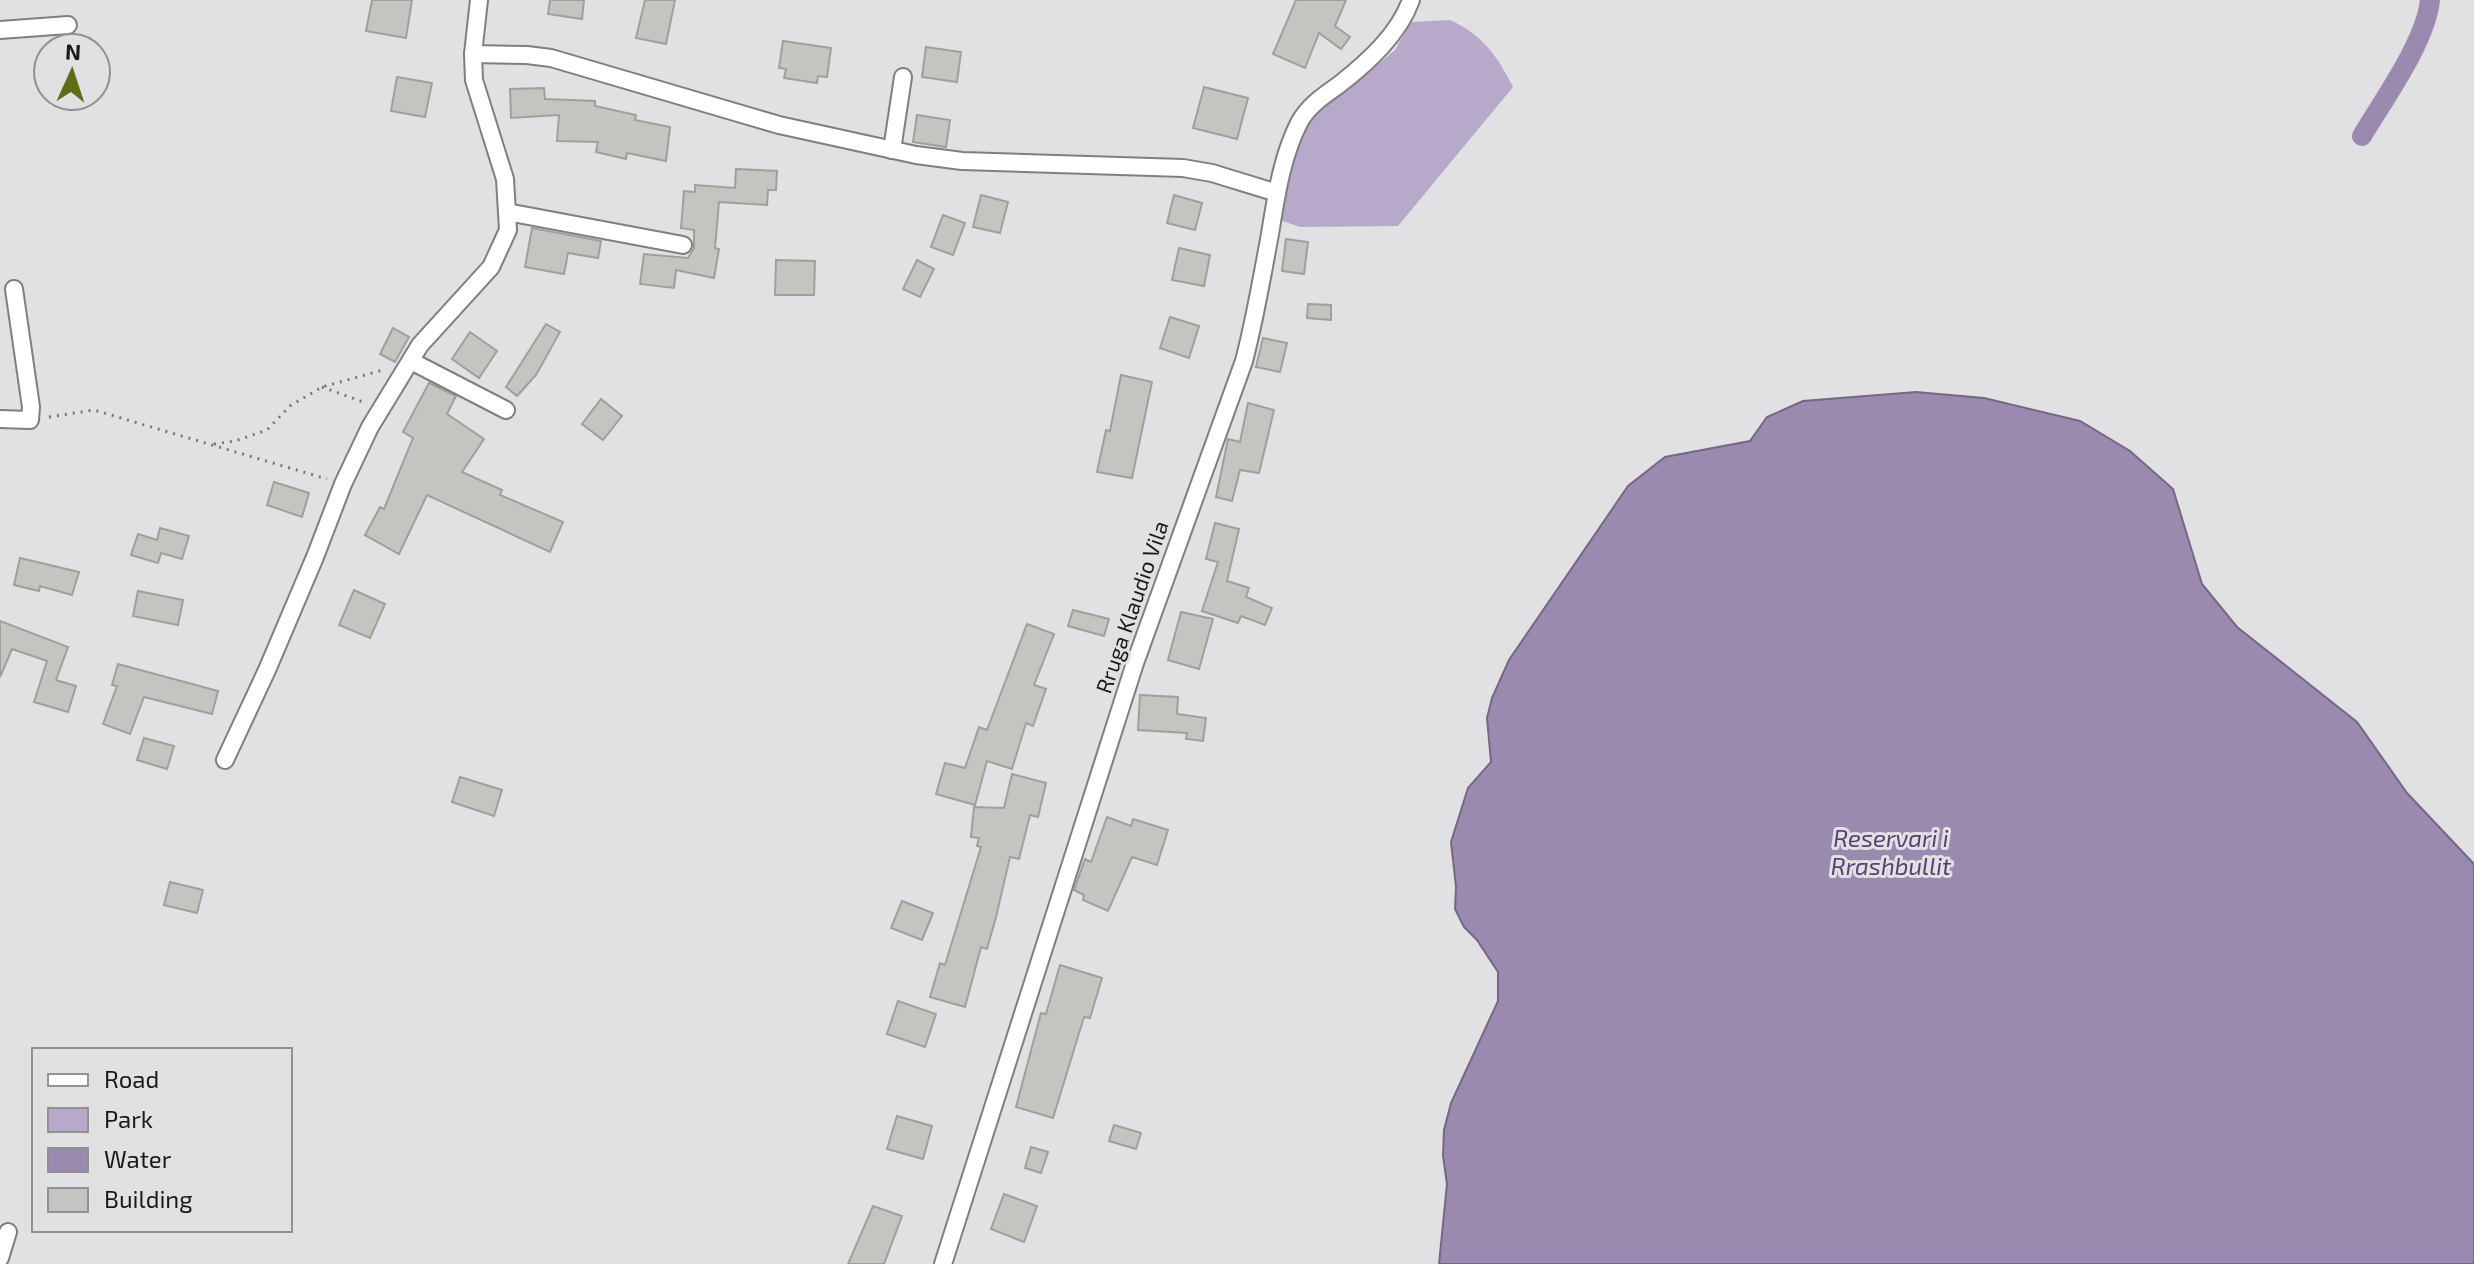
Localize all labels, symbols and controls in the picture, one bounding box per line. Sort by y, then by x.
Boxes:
north arrow [32,32,112,112]
text: N [64,38,82,64]
street label: Rruga Klaudio Vila [1089,517,1173,696]
water label: Reservari i Rrashbullit [1831,823,1952,880]
legend [32,1048,292,1232]
text: Road [104,1064,159,1093]
text: Park [104,1104,153,1133]
text: Water [104,1144,172,1173]
text: Building [104,1184,193,1213]

